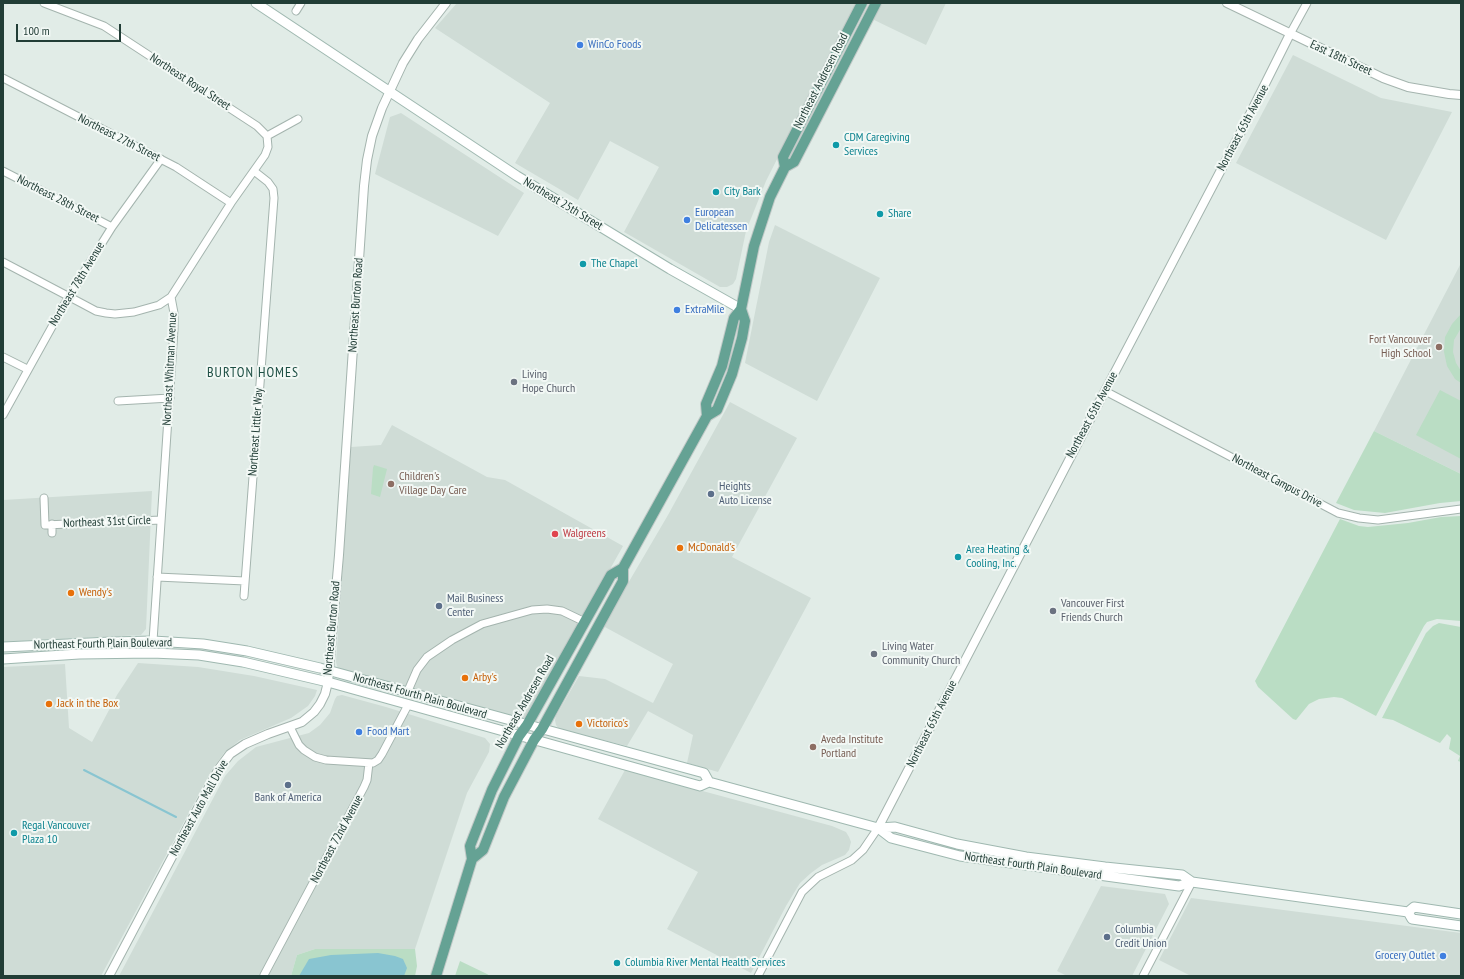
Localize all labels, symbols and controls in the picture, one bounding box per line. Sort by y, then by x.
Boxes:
scale bar [18,16,123,42]
text: 100 m [23,23,50,38]
street label: Northeast Andresen Road [791,31,851,131]
street label: East 18th Street [1308,37,1374,79]
place label: WinCo Foods [588,38,641,52]
marker: WinCo Foods [575,40,585,50]
street label: Northeast Royal Street [147,51,233,113]
street label: Northeast 65th Avenue [1214,82,1272,174]
street label: Northeast 27th Street [76,111,162,165]
place label: CDM Caregiving Services [844,131,910,159]
marker: CDM Caregiving Services [831,140,841,150]
street label: Northeast 28th Street [15,172,101,226]
street label: Northeast 25th Street [521,175,605,233]
place label: City Bark [724,185,761,199]
marker: City Bark [711,187,721,197]
place label: European Delicatessen [695,206,747,234]
place label: Share [888,207,911,221]
marker: Share [875,209,885,219]
marker: European Delicatessen [682,215,692,225]
street label: Northeast 78th Avenue [46,239,108,329]
street label: Northeast Burton Road [346,257,366,353]
place label: The Chapel [591,257,638,271]
marker: The Chapel [578,259,588,269]
place label: ExtraMile [685,303,724,317]
marker: ExtraMile [672,305,682,315]
street label: Northeast Whitman Avenue [160,312,180,426]
place label: Fort Vancouver High School [1369,333,1431,361]
marker: Fort Vancouver High School [1434,342,1444,352]
district label: BURTON HOMES [207,365,299,381]
place label: Living Hope Church [522,368,575,396]
street label: Northeast 65th Avenue [1063,369,1121,461]
marker: Living Hope Church [509,377,519,387]
street label: Northeast Littler Way [246,388,266,476]
street label: Northeast Campus Drive [1229,451,1325,511]
place label: Children's Village Day Care [399,470,467,498]
marker: Children's Village Day Care [386,479,396,489]
place label: Heights Auto License [719,480,772,508]
marker: Heights Auto License [706,489,716,499]
street label: Northeast 31st Circle [63,513,151,531]
place label: Walgreens [563,527,606,541]
marker: Walgreens [550,529,560,539]
place label: McDonald's [688,541,735,555]
marker: McDonald's [675,543,685,553]
place label: Area Heating & Cooling, Inc. [966,543,1030,571]
marker: Area Heating & Cooling, Inc. [953,552,963,562]
street label: Northeast Burton Road [321,580,343,676]
place label: Wendy's [79,586,112,600]
marker: Wendy's [66,588,76,598]
place label: Mail Business Center [447,592,503,620]
place label: Vancouver First Friends Church [1061,597,1124,625]
marker: Mail Business Center [434,601,444,611]
marker: Vancouver First Friends Church [1048,606,1058,616]
street label: Northeast Fourth Plain Boulevard [34,636,172,652]
place label: Living Water Community Church [882,640,960,668]
marker: Living Water Community Church [869,649,879,659]
street label: Northeast Andresen Road [492,653,558,751]
street label: Northeast Fourth Plain Boulevard [351,670,489,722]
place label: Arby's [473,671,497,685]
marker: Arby's [460,673,470,683]
street label: Northeast 65th Avenue [904,678,960,770]
place label: Jack in the Box [57,697,118,711]
marker: Jack in the Box [44,699,54,709]
place label: Victorico's [587,717,628,731]
marker: Victorico's [574,719,584,729]
place label: Food Mart [367,725,409,739]
marker: Food Mart [354,727,364,737]
place label: Aveda Institute Portland [821,733,883,761]
marker: Aveda Institute Portland [808,742,818,752]
street label: Northeast Auto Mall Drive [167,757,231,859]
marker: Bank of America [283,780,293,790]
place label: Bank of America [254,791,322,805]
street label: Northeast 72nd Avenue [308,793,366,885]
place label: Regal Vancouver Plaza 10 [22,819,90,847]
marker: Regal Vancouver Plaza 10 [9,828,19,838]
street label: Northeast Fourth Plain Boulevard [963,849,1103,883]
place label: Columbia Credit Union [1115,923,1167,951]
marker: Columbia Credit Union [1102,932,1112,942]
place label: Grocery Outlet [1375,949,1435,963]
marker: Grocery Outlet [1438,951,1448,961]
place label: Columbia River Mental Health Services [625,956,785,970]
marker: Columbia River Mental Health Services [612,958,622,968]

